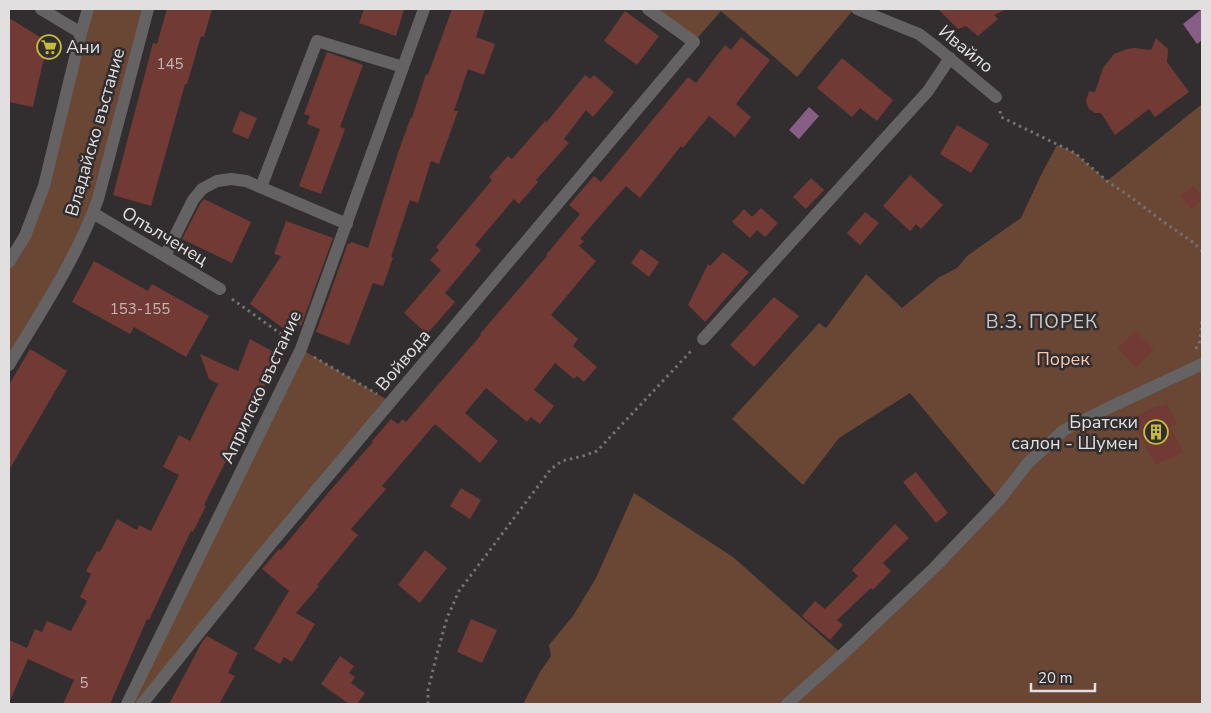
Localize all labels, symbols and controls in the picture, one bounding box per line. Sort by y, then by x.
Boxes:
street label: Ивайло [934,20,998,78]
supermarket icon: Ани [36,34,62,60]
place label: Ани [66,35,100,59]
street label: Владайско въстание [59,45,131,219]
house number: 145 [156,54,184,74]
street label: Опълченец [117,201,213,271]
house number: 153-155 [110,299,170,319]
street label: Априлско въстание [215,307,307,467]
district label: В.З. ПОРЕК [986,309,1098,335]
street label: Войвода [370,324,436,396]
park label: Порек [1036,347,1090,371]
place label: Братски салон - Шумен [1011,410,1138,455]
building icon: Братски салон - Шумен [1143,419,1169,445]
scale bar [1031,660,1095,692]
text: 20 m [1038,668,1073,688]
house number: 5 [79,673,89,693]

